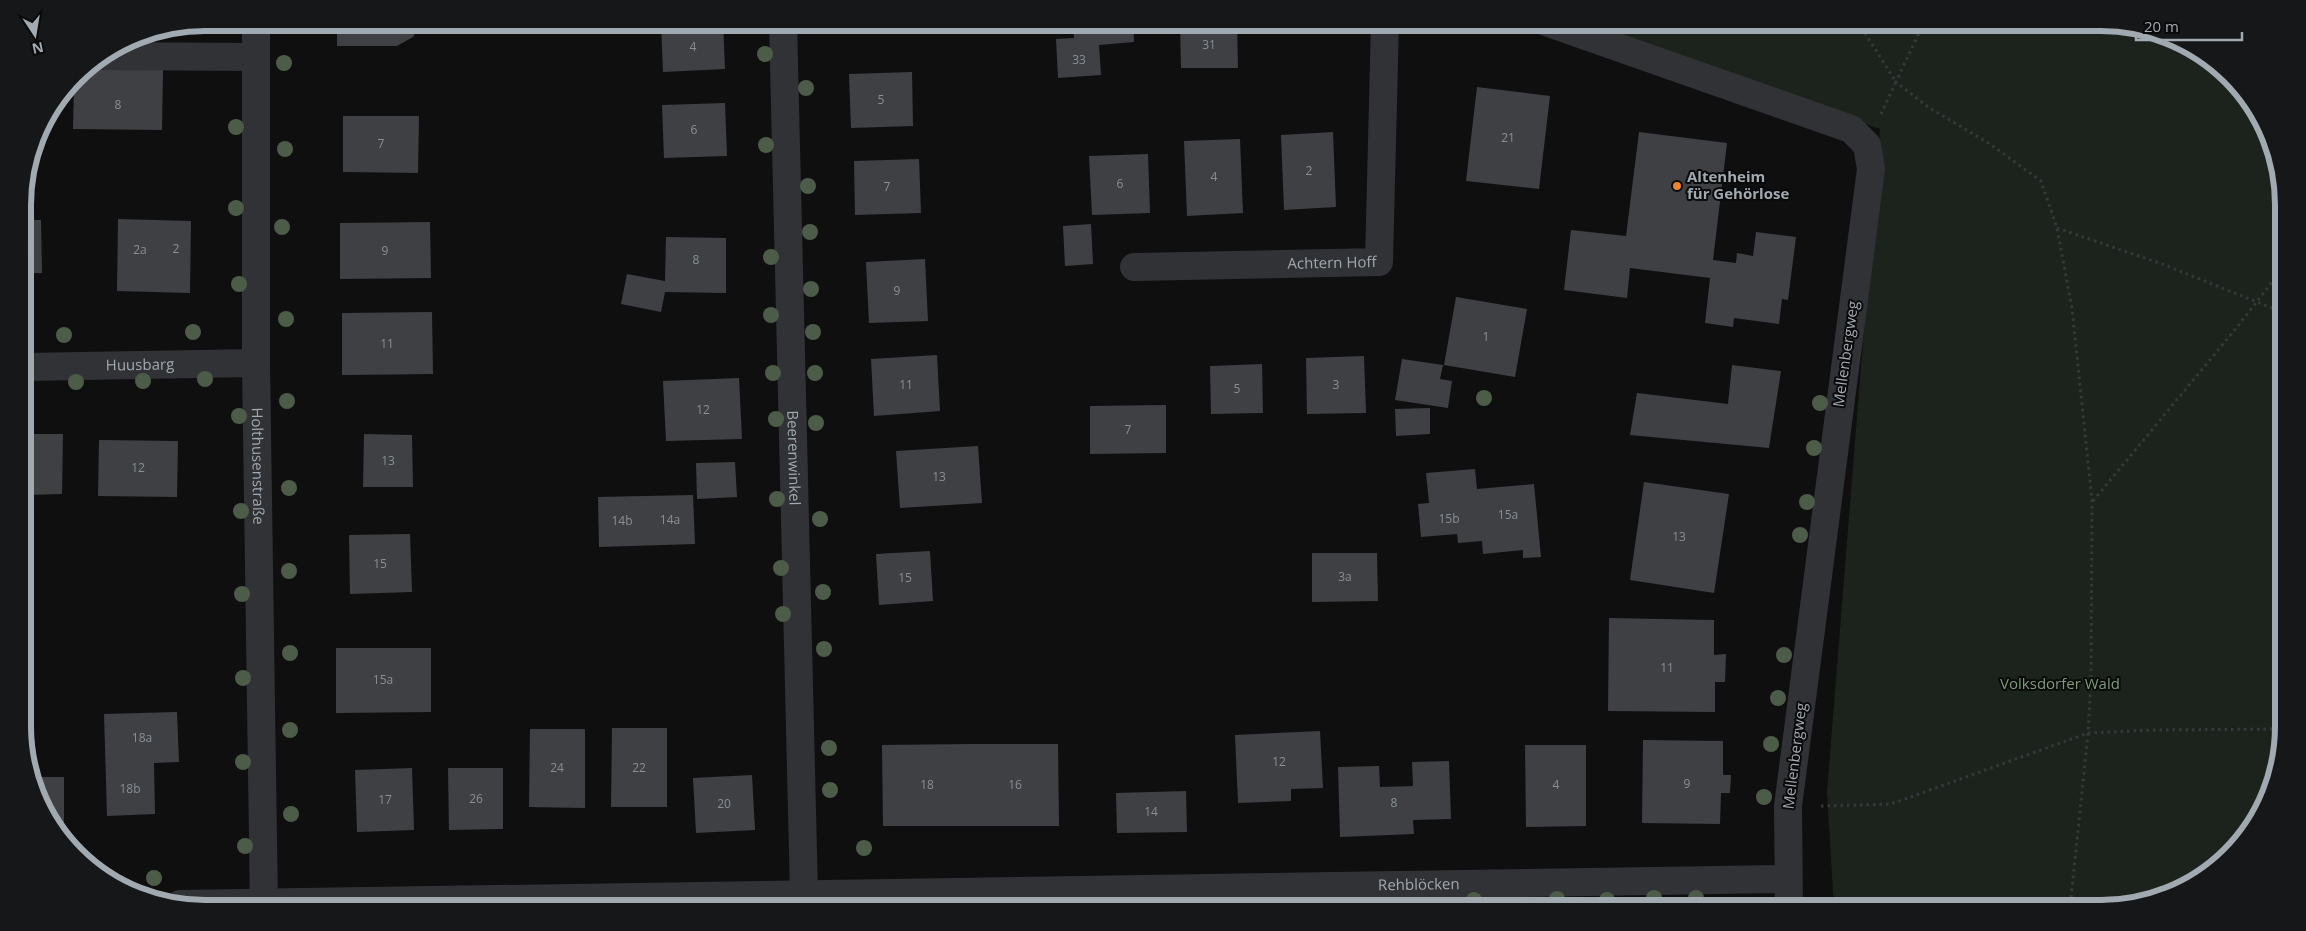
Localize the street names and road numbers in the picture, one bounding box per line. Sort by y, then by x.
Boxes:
street label: Achtern Hoff [1287,251,1378,273]
street label: Mellenbergweg [1828,299,1862,408]
street label: Huusbarg [106,353,174,375]
street label: Holthusenstraße [248,407,269,525]
street label: Beerenwinkel [783,410,806,506]
street label: Mellenbergweg [1778,701,1810,810]
street label: Rehblöcken [1378,873,1460,894]

